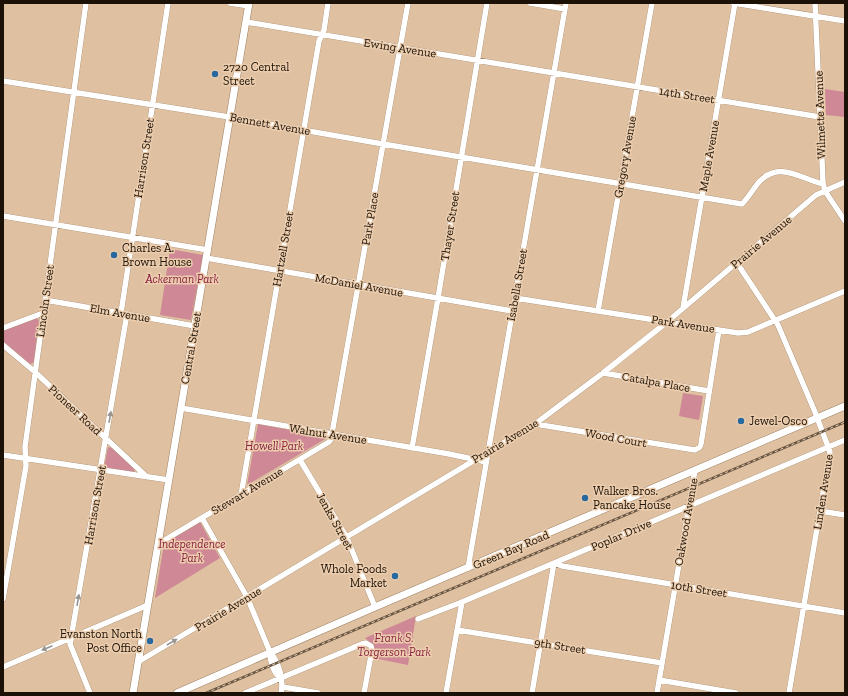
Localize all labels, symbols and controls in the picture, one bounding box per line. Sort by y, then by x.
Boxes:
street label: Ewing Avenue [363,35,438,61]
place label: 2720 Central Street [223,60,289,88]
marker: 2720 Central Street [210,69,220,79]
street label: Wilmette Avenue [811,70,829,159]
street label: 14th Street [658,84,717,106]
street label: Bennett Avenue [229,110,312,138]
street label: Gregory Avenue [611,115,639,199]
street label: Harrison Street [131,116,157,199]
street label: Maple Avenue [696,119,722,193]
street label: Thayer Street [438,190,463,262]
street label: Park Place [358,191,382,247]
street label: Hartzell Street [269,210,297,288]
street label: Prairie Avenue [728,212,795,272]
place label: Charles A. Brown House [122,241,192,269]
street label: Isabella Street [504,247,530,322]
marker: Charles A. Brown House [109,250,119,260]
street label: Lincoln Street [33,263,57,338]
street label: McDaniel Avenue [314,270,405,300]
park label: Ackerman Park [144,272,219,286]
street label: Elm Avenue [89,301,152,325]
street label: Central Street [178,310,204,385]
street label: Park Avenue [650,312,716,336]
street label: Catalpa Place [621,369,692,395]
street label: Pioneer Road [45,382,105,439]
one-way arrow [107,411,113,423]
place label: Jewel-Osco [749,414,807,428]
street label: Prairie Avenue [469,415,541,466]
marker: Jewel-Osco [736,416,746,426]
street label: Walnut Avenue [288,421,368,447]
street label: Wood Court [584,426,648,450]
park label: Howell Park [245,439,304,453]
street label: Linden Avenue [810,453,836,531]
street label: Harrison Street [81,463,109,546]
street label: Stewart Avenue [209,464,286,518]
street label: Oakwood Avenue [671,477,701,567]
place label: Walker Bros. Pancake House [593,484,671,512]
street label: Jenks Street [313,490,357,553]
marker: Walker Bros. Pancake House [580,493,590,503]
street label: Poplar Drive [589,516,654,554]
street label: Green Bay Road [471,527,552,572]
park label: Independence Park [158,537,226,565]
place label: Whole Foods Market [321,562,388,590]
marker: Whole Foods Market [390,571,400,581]
street label: 10th Street [670,578,729,600]
street label: Prairie Avenue [192,583,264,634]
one-way arrow [75,594,81,606]
place label: Evanston North Post Office [60,627,142,655]
park label: Frank S. Torgerson Park [357,631,431,659]
street label: 9th Street [533,635,587,657]
marker: Evanston North Post Office [145,636,155,646]
one-way arrow [166,638,178,645]
one-way arrow [42,645,53,651]

